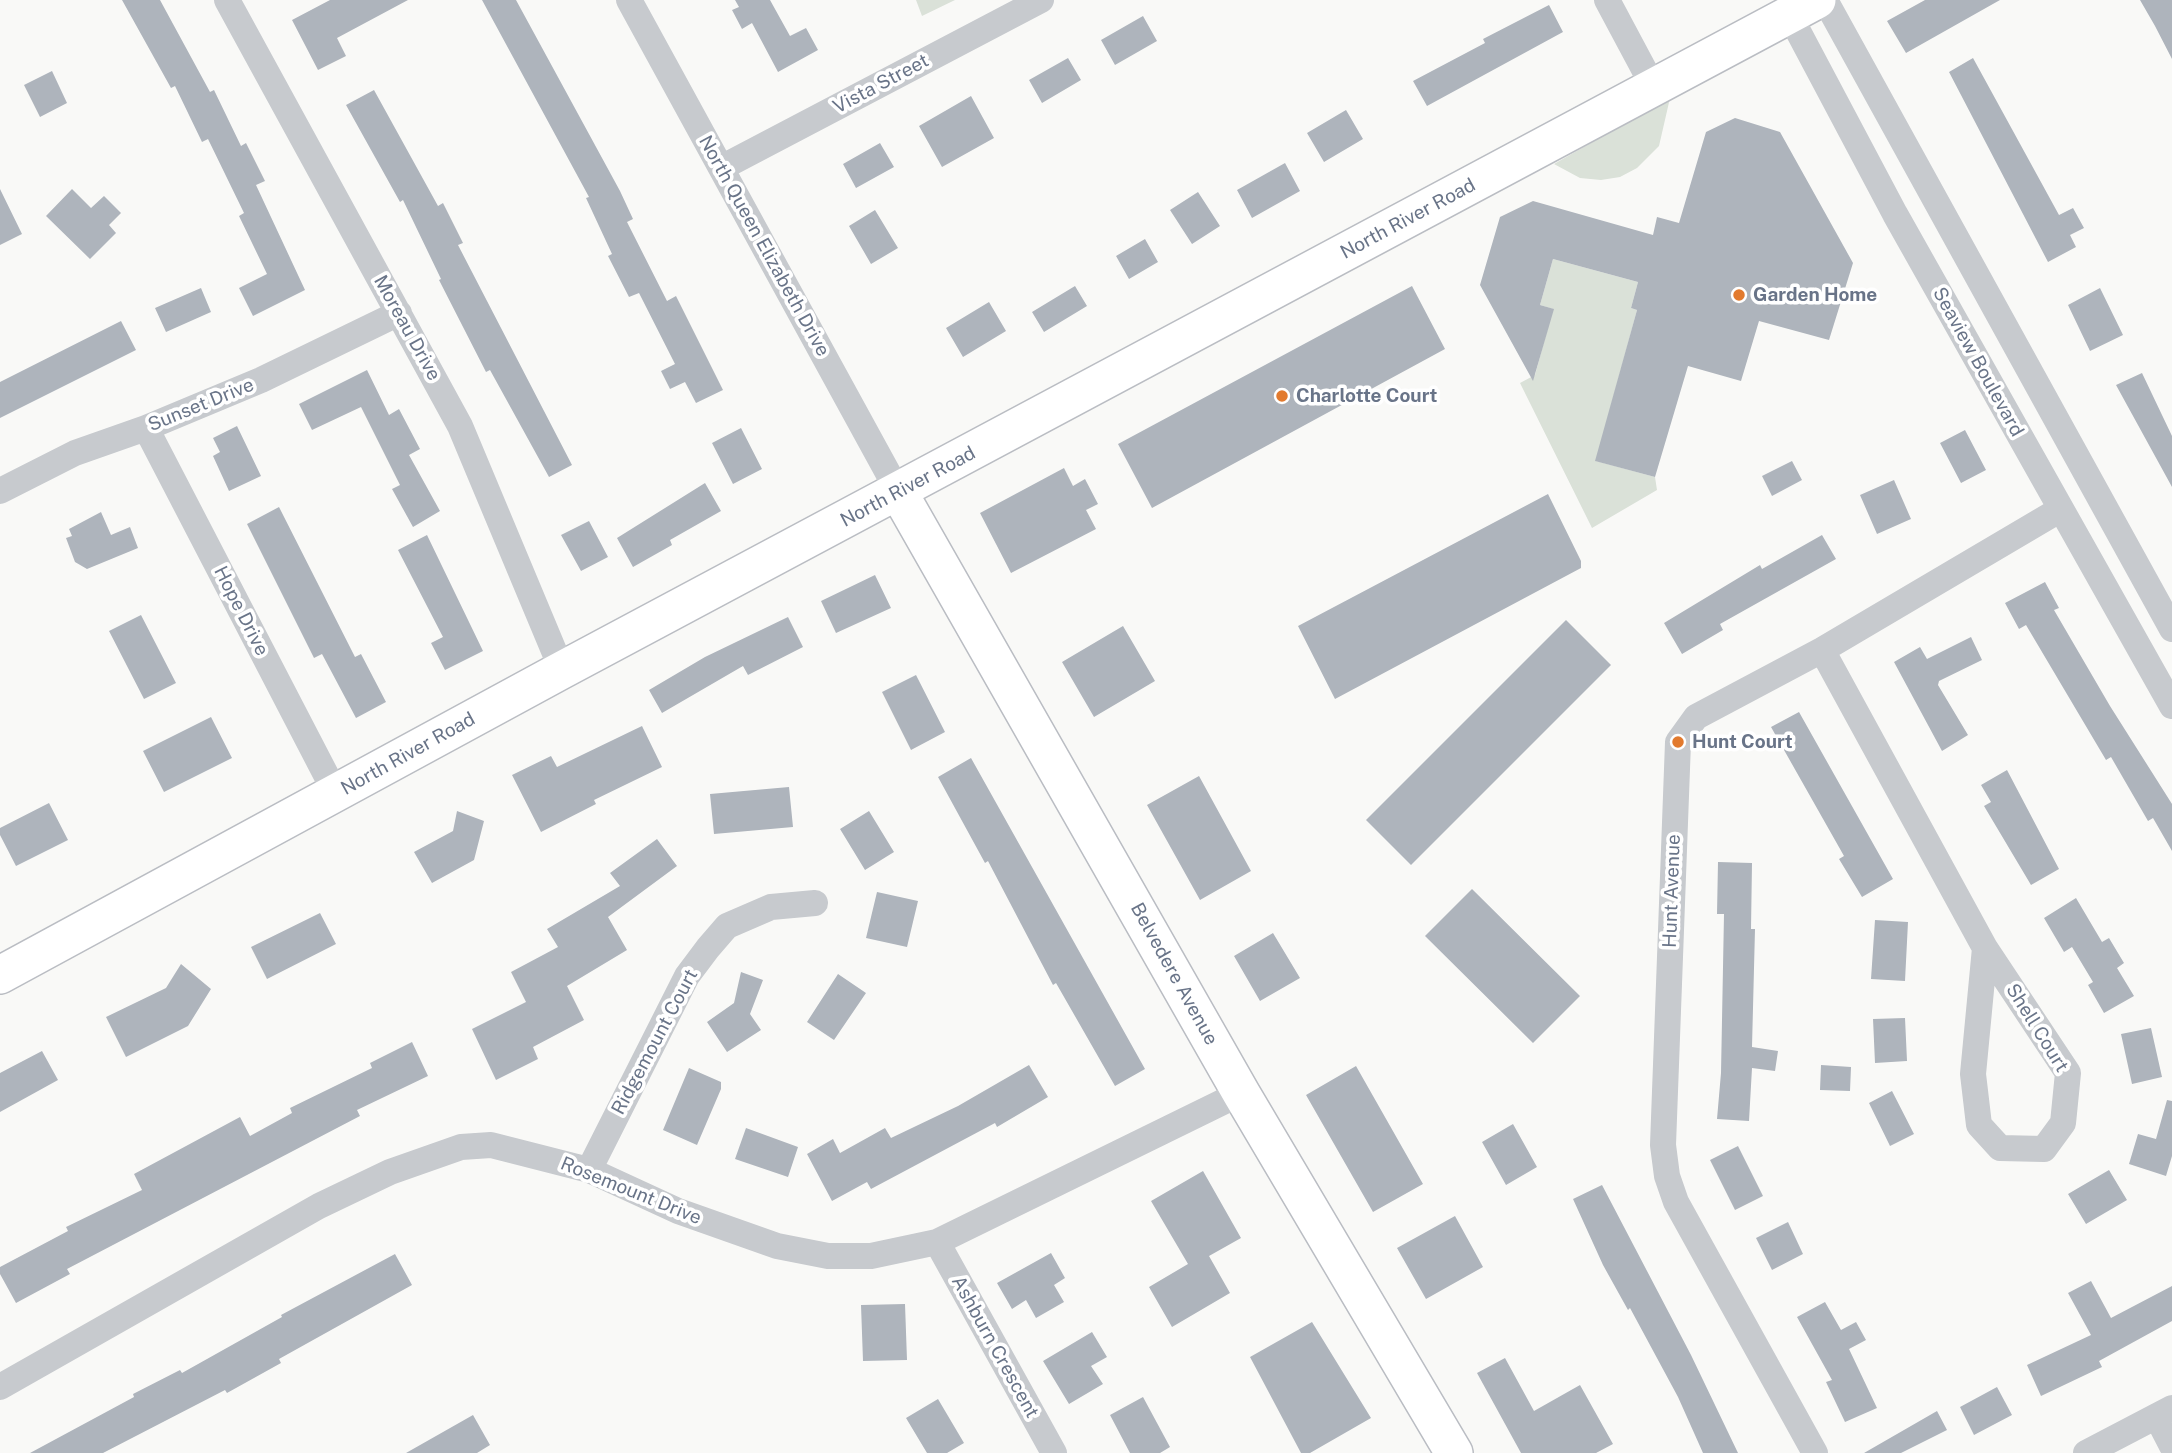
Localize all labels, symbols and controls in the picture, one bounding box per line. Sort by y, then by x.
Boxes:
street label: Vista Street [829,49,933,119]
street label: North Queen Elizabeth Drive [694,132,834,360]
street label: North River Road [1337,174,1479,264]
street label: Moreau Drive [369,271,445,385]
street label: Seaview Boulevard [1928,283,2028,441]
place label: Garden Home [1753,284,1877,306]
marker: Garden Home [1731,287,1747,303]
street label: Sunset Drive [145,373,257,437]
place label: Charlotte Court [1296,385,1437,407]
marker: Charlotte Court [1274,388,1290,404]
street label: North River Road [837,442,979,532]
street label: Hope Drive [209,562,273,660]
street label: North River Road [337,708,479,800]
place label: Hunt Court [1692,731,1793,753]
marker: Hunt Court [1670,734,1686,750]
street label: Hunt Avenue [1659,834,1685,948]
street label: Belvedere Avenue [1125,899,1223,1049]
street label: Ridgemount Court [607,965,703,1119]
street label: Shell Court [2001,980,2073,1076]
street label: Rosemount Drive [557,1152,705,1230]
street label: Ashburn Crescent [947,1272,1043,1422]

